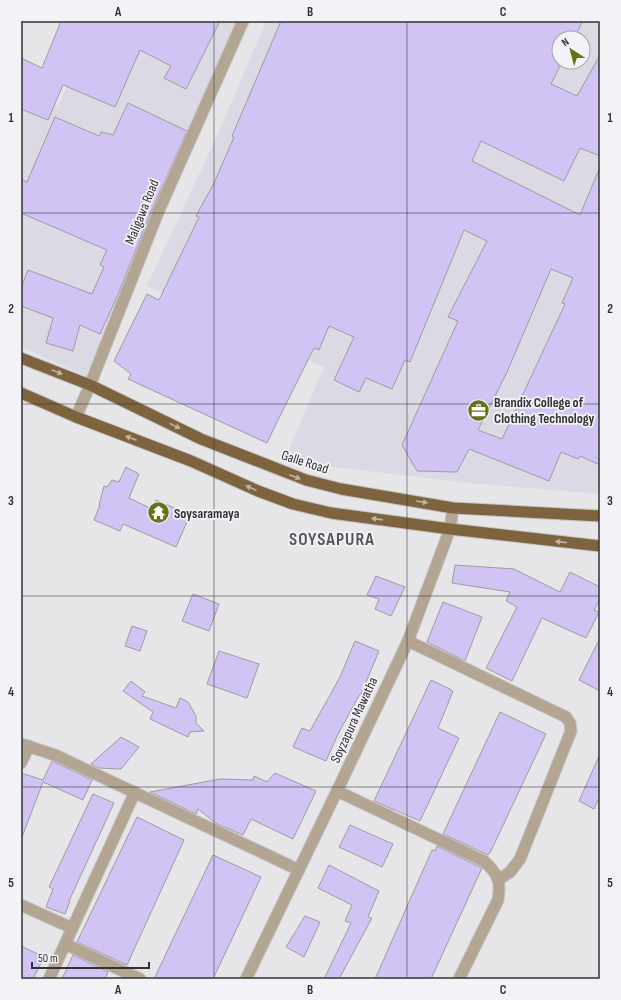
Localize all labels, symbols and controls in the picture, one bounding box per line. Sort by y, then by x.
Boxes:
text: A [114,4,122,20]
text: B [307,4,313,20]
text: C [500,4,507,20]
north arrow [551,30,591,70]
text: N [559,35,572,49]
text: 1 [8,110,14,126]
text: 1 [607,110,613,126]
street label: Maligawa Road [121,177,163,247]
text: 2 [8,301,14,317]
text: 2 [607,301,613,317]
one-way arrow [52,369,63,375]
place label: Brandix College of Clothing Technology [494,394,594,427]
office icon: Brandix College of Clothing Technology [465,397,491,423]
one-way arrow [170,423,181,429]
one-way arrow [125,435,137,441]
street label: Galle Road [279,446,331,478]
one-way arrow [290,474,302,480]
one-way arrow [246,485,257,491]
text: 3 [8,493,14,509]
text: 3 [607,493,613,509]
temple icon: Soysaramaya [145,500,171,526]
one-way arrow [416,500,428,506]
place label: Soysaramaya [174,505,240,522]
one-way arrow [371,516,383,523]
district label: SOYSAPURA [289,529,375,550]
one-way arrow [555,539,567,546]
street label: Soyzapura Mawatha [327,674,381,766]
text: 4 [8,684,14,700]
text: 4 [607,684,613,700]
text: 5 [8,875,14,891]
text: 5 [607,875,613,891]
scale bar [32,944,149,970]
text: 50 m [38,951,58,966]
text: A [114,982,122,998]
text: B [307,982,313,998]
text: C [500,982,507,998]

